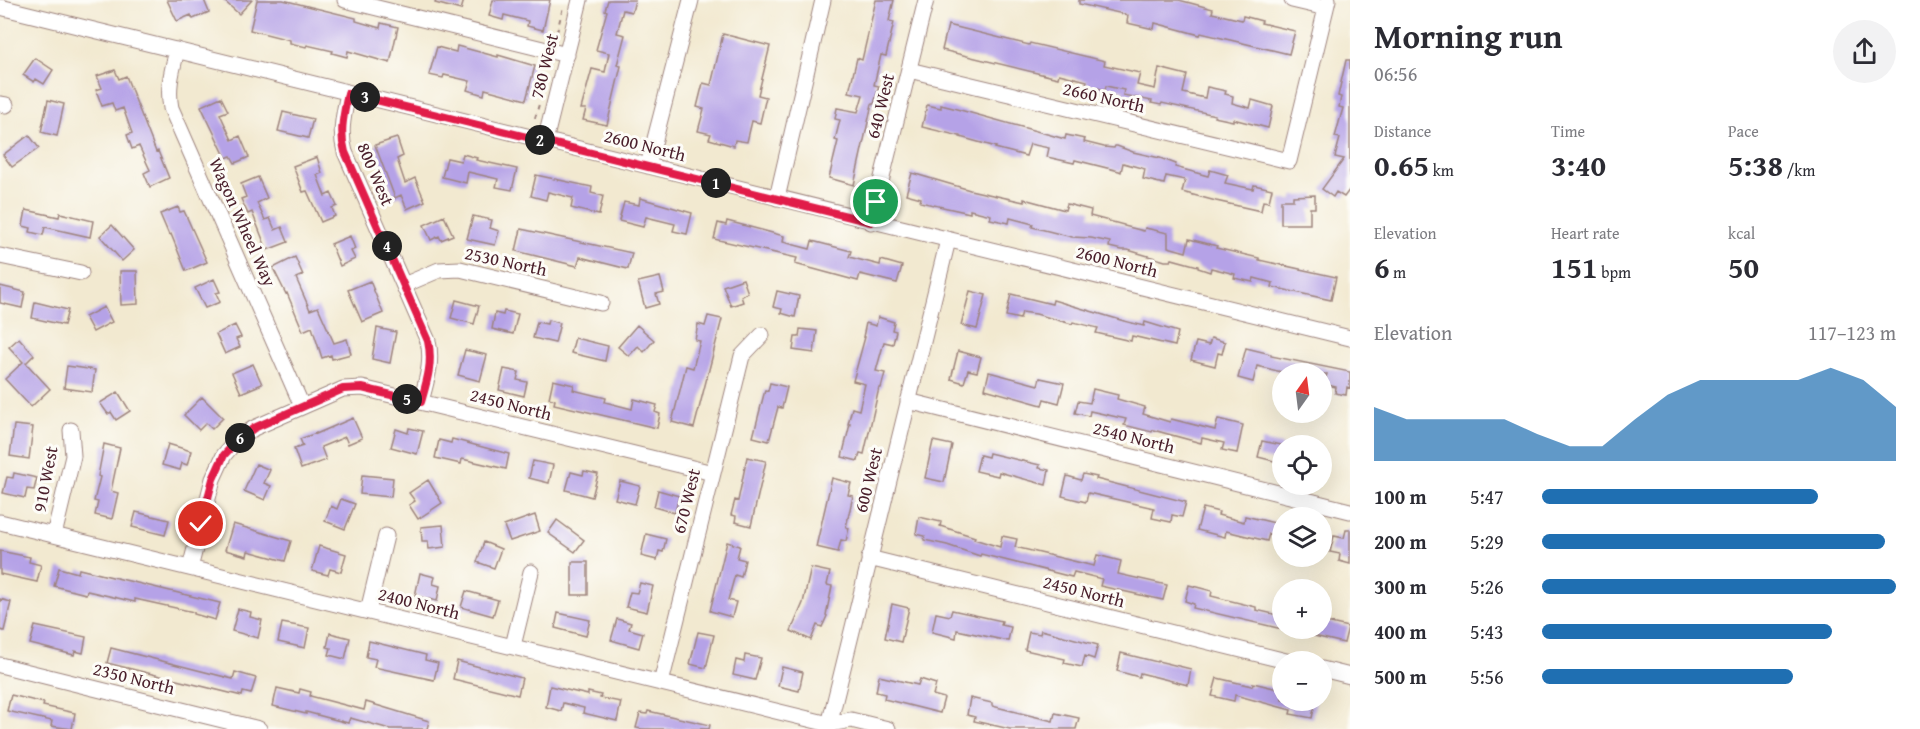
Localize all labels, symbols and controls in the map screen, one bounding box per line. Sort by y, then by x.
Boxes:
text: Morning run [1374,12,1563,60]
button: share [1833,20,1896,83]
street label: 780 West [523,30,565,102]
text: 06:56 [1374,59,1417,88]
street label: 640 West [859,70,901,142]
street label: 2660 North [1060,74,1148,120]
pin: 3 [350,82,380,112]
text: 3 [361,85,369,109]
text: Distance [1374,119,1431,143]
text: Time [1551,119,1585,143]
text: Pace [1728,119,1759,143]
street label: 2600 North [601,122,689,168]
pin: 2 [525,125,555,155]
text: 2 [536,128,544,152]
street label: 800 West [351,138,402,210]
text: 0.65 [1374,143,1429,187]
text: 3:40 [1551,143,1606,187]
text: 5:38 [1728,143,1783,187]
street label: Wagon Wheel Way [202,153,284,291]
text: km [1429,158,1454,182]
text: /km [1783,158,1815,182]
pin: 1 [701,168,731,198]
text: 1 [712,171,720,195]
pin [850,176,901,227]
icon: arrive [859,185,892,218]
text: Elevation [1374,221,1437,245]
text: Heart rate [1551,221,1620,245]
text: kcal [1728,221,1755,245]
pin: 4 [372,231,402,261]
text: 4 [383,234,391,258]
street label: 2600 North [1073,238,1161,284]
street label: 2530 North [462,239,550,283]
text: 6 [1374,245,1390,289]
text: 151 [1551,245,1598,289]
text: 50 [1728,245,1759,289]
text: m [1390,260,1406,284]
text: bpm [1598,260,1631,284]
text: Elevation [1374,318,1452,347]
text: 117–123 m [1808,318,1896,347]
north arrow [1272,363,1332,423]
map controls [1272,363,1332,711]
street label: 2450 North [467,381,555,427]
pin: 5 [392,384,422,414]
text: 5 [403,387,411,411]
street label: 2540 North [1090,414,1178,460]
pin: 6 [225,423,255,453]
text: 6 [236,426,244,450]
button: locate [1272,435,1332,495]
street label: 910 West [25,443,65,514]
street label: 600 West [847,444,889,516]
street label: 670 West [665,465,707,537]
text: 100 m [1374,482,1427,511]
text: 5:47 [1470,482,1504,511]
pin [175,498,226,549]
icon: check [184,507,217,540]
button: layers [1272,507,1332,567]
text: 200 m [1374,527,1427,556]
text: 5:29 [1470,527,1504,556]
street label: 2450 North [1040,568,1128,614]
text: 300 m [1374,572,1427,601]
text: 5:26 [1470,572,1504,601]
button: + [1272,579,1332,639]
street label: 2400 North [375,580,463,626]
text: 400 m [1374,617,1427,646]
text: 5:43 [1470,617,1504,646]
button: − [1272,651,1332,711]
street label: 2350 North [90,655,178,701]
text: 500 m [1374,662,1427,691]
text: 5:56 [1470,662,1504,691]

